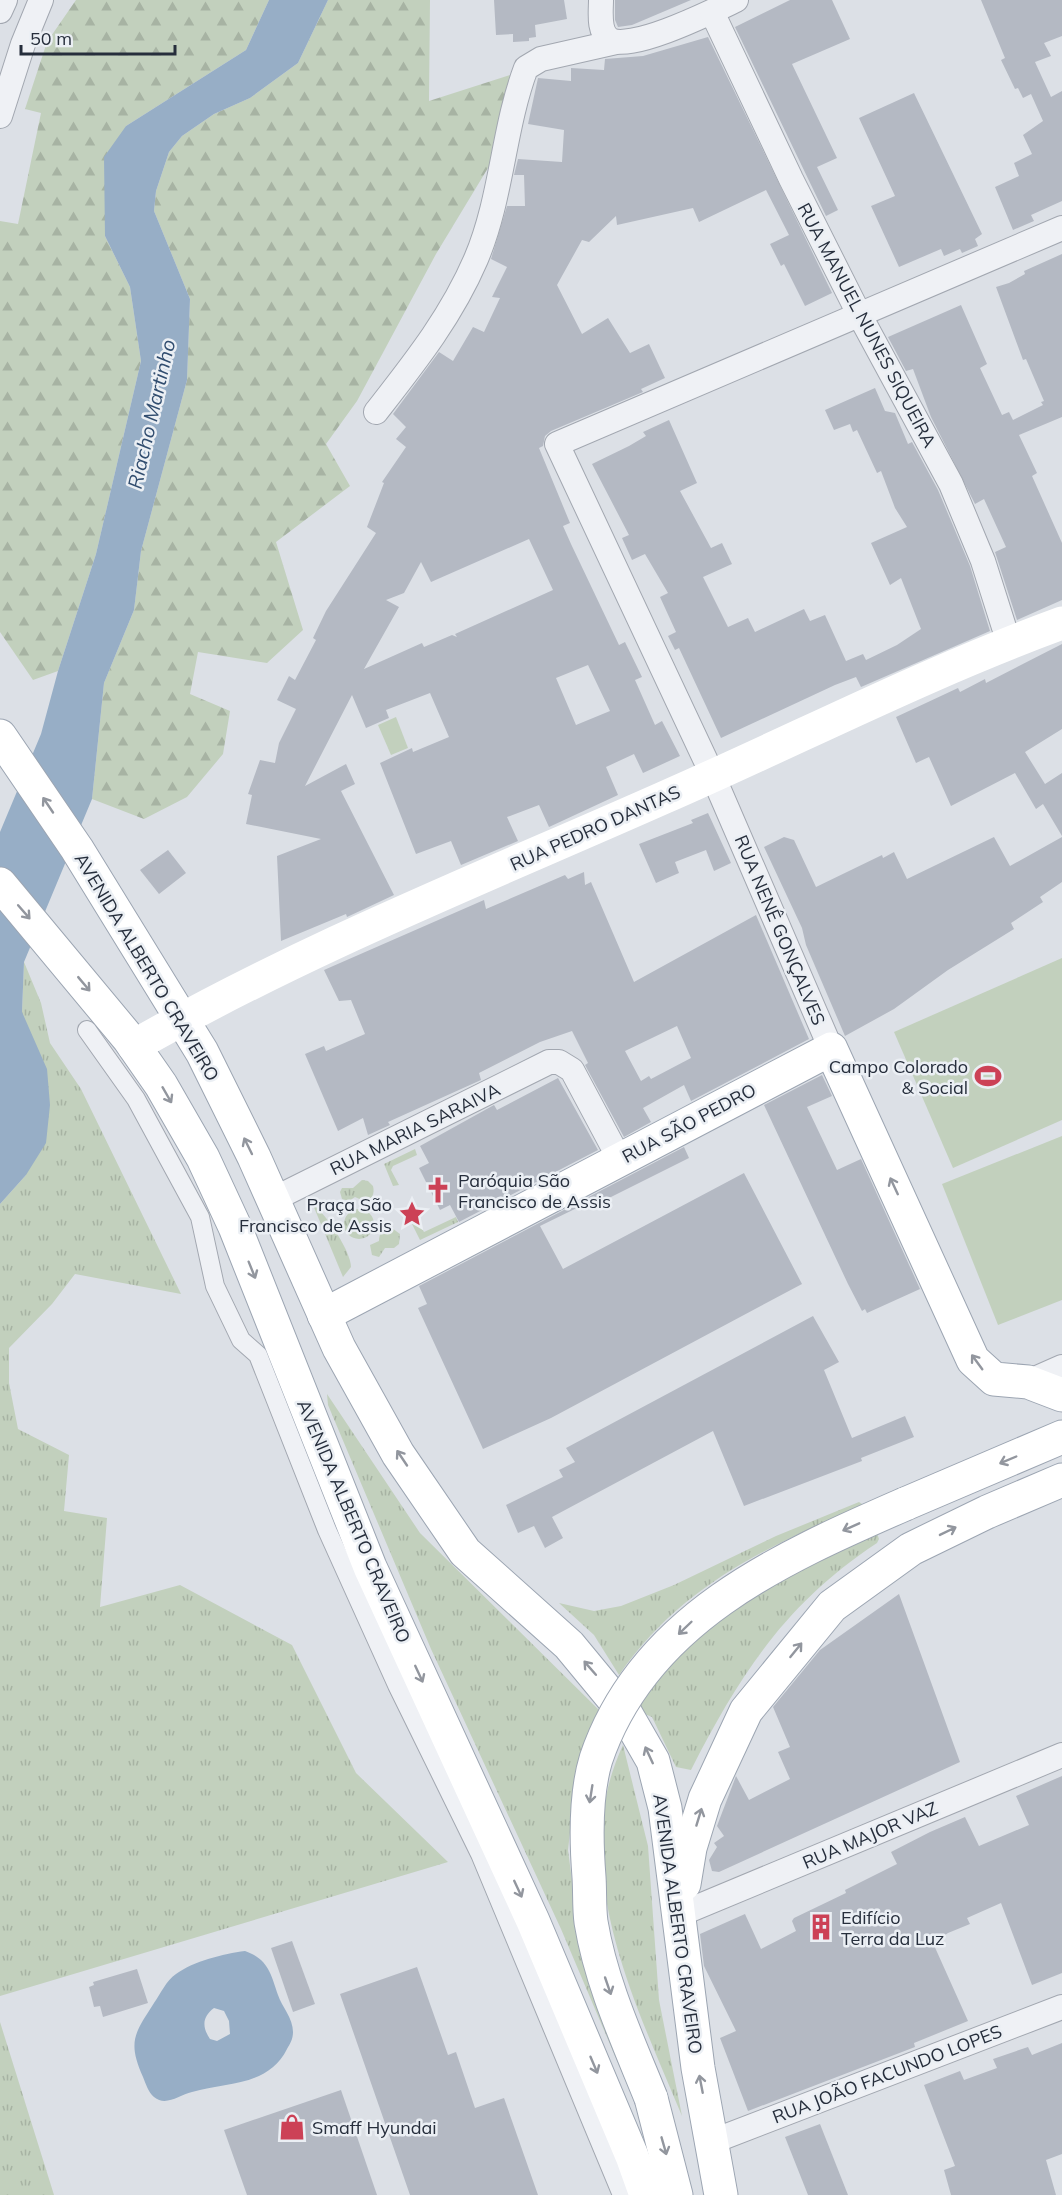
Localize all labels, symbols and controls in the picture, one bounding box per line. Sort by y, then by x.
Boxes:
scale bar [21,18,176,56]
text: 50 m [30,27,72,50]
street label: RUA MANUEL NUNES SIQUEIRA [793,199,941,451]
water label: Riacho Martinho [122,337,180,491]
street label: RUA PEDRO DANTAS [506,780,684,876]
one-way arrow [41,797,53,814]
street label: RUA NENÊ GONÇALVES [730,832,830,1028]
street label: AVENIDA ALBERTO CRAVEIRO [70,849,224,1085]
one-way arrow [17,904,30,920]
one-way arrow [78,976,91,992]
place label: Campo Colorado & Social [829,1055,968,1099]
sports icon: Campo Colorado & Social [973,1061,1003,1091]
street label: RUA MARIA SARAIVA [326,1078,504,1180]
street label: RUA SÃO PEDRO [618,1078,760,1168]
one-way arrow [161,1086,173,1103]
one-way arrow [242,1138,253,1156]
place label: Paróquia São Francisco de Assis [458,1169,611,1213]
church icon: Paróquia São Francisco de Assis [423,1175,453,1205]
one-way arrow [888,1178,899,1196]
place label: Praça São Francisco de Assis [239,1193,392,1237]
place icon: Praça São Francisco de Assis [397,1199,427,1229]
one-way arrow [247,1260,258,1279]
one-way arrow [971,1355,983,1371]
street label: AVENIDA ALBERTO CRAVEIRO [292,1396,416,1646]
one-way arrow [396,1450,408,1467]
one-way arrow [999,1455,1018,1466]
one-way arrow [843,1522,861,1534]
one-way arrow [938,1525,956,1537]
one-way arrow [678,1620,693,1635]
one-way arrow [789,1643,803,1658]
one-way arrow [583,1661,597,1676]
one-way arrow [413,1665,425,1683]
one-way arrow [643,1747,655,1765]
one-way arrow [585,1783,596,1803]
street label: AVENIDA ALBERTO CRAVEIRO [648,1793,708,2055]
street label: RUA MAJOR VAZ [799,1796,941,1874]
one-way arrow [694,1808,705,1827]
one-way arrow [513,1880,525,1898]
place label: Edifício Terra da Luz [841,1906,944,1950]
building icon: Edifício Terra da Luz [806,1912,836,1942]
one-way arrow [603,1976,614,1995]
street label: RUA JOÃO FACUNDO LOPES [769,2020,1005,2128]
one-way arrow [589,2056,601,2074]
one-way arrow [695,2075,706,2094]
shop icon: Smaff Hyundai [277,2112,307,2142]
place label: Smaff Hyundai [312,2116,437,2139]
one-way arrow [659,2136,670,2155]

